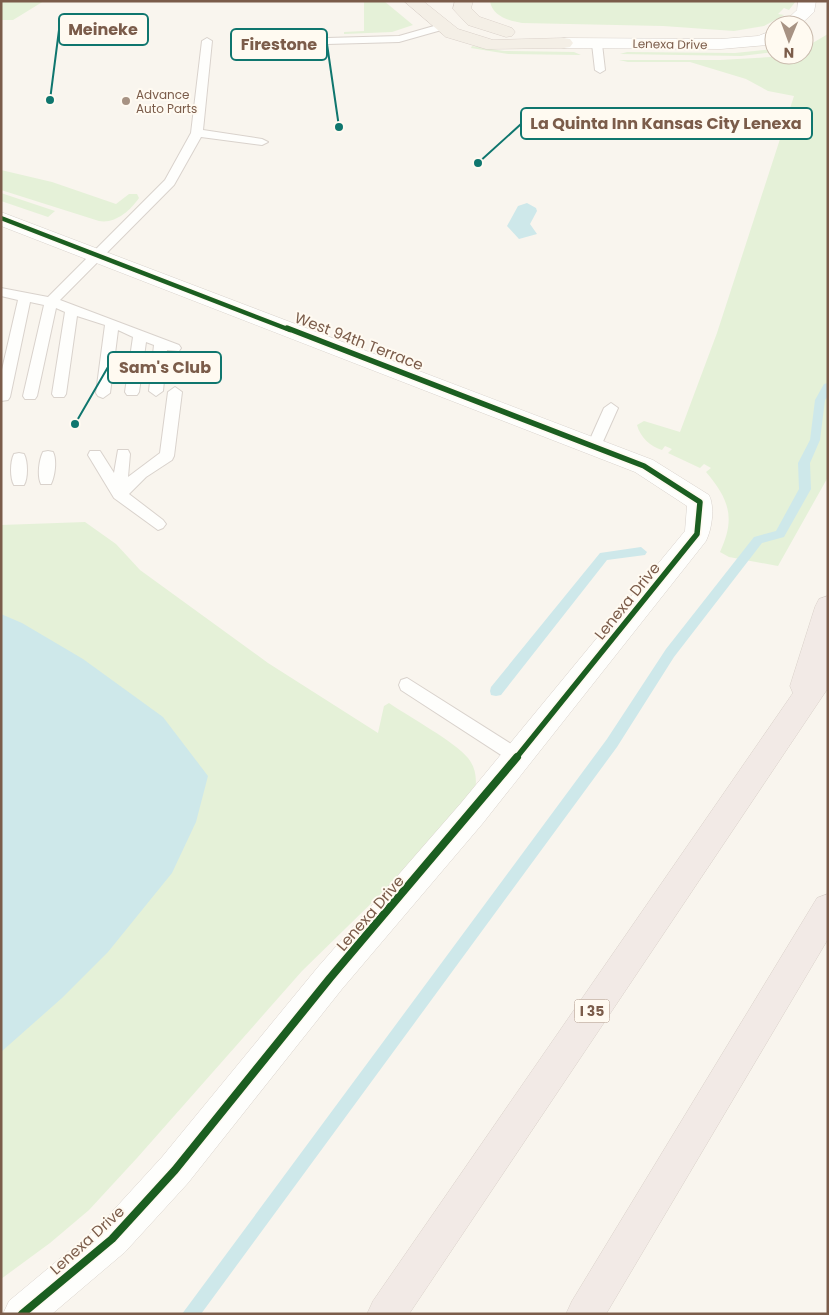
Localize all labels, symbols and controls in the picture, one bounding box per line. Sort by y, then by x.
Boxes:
callout: Meineke [59,14,148,45]
north arrow [764,15,814,65]
text: Meineke [68,18,138,41]
callout: Firestone [231,29,327,60]
text: Firestone [241,33,317,56]
street label: Lenexa Drive [632,35,708,53]
text: N [783,43,794,63]
place label: Advance Auto Parts [136,86,197,117]
marker: Advance Auto Parts [120,95,132,107]
callout: La Quinta Inn Kansas City Lenexa [521,108,812,139]
text: La Quinta Inn Kansas City Lenexa [530,112,802,135]
street label: West 94th Terrace [292,307,426,375]
callout: Sam's Club [108,352,221,383]
text: Sam's Club [119,356,211,379]
street label: Lenexa Drive [589,558,665,644]
street label: Lenexa Drive [331,871,409,955]
road number: I 35 [574,999,610,1022]
street label: Lenexa Drive [45,1201,129,1279]

